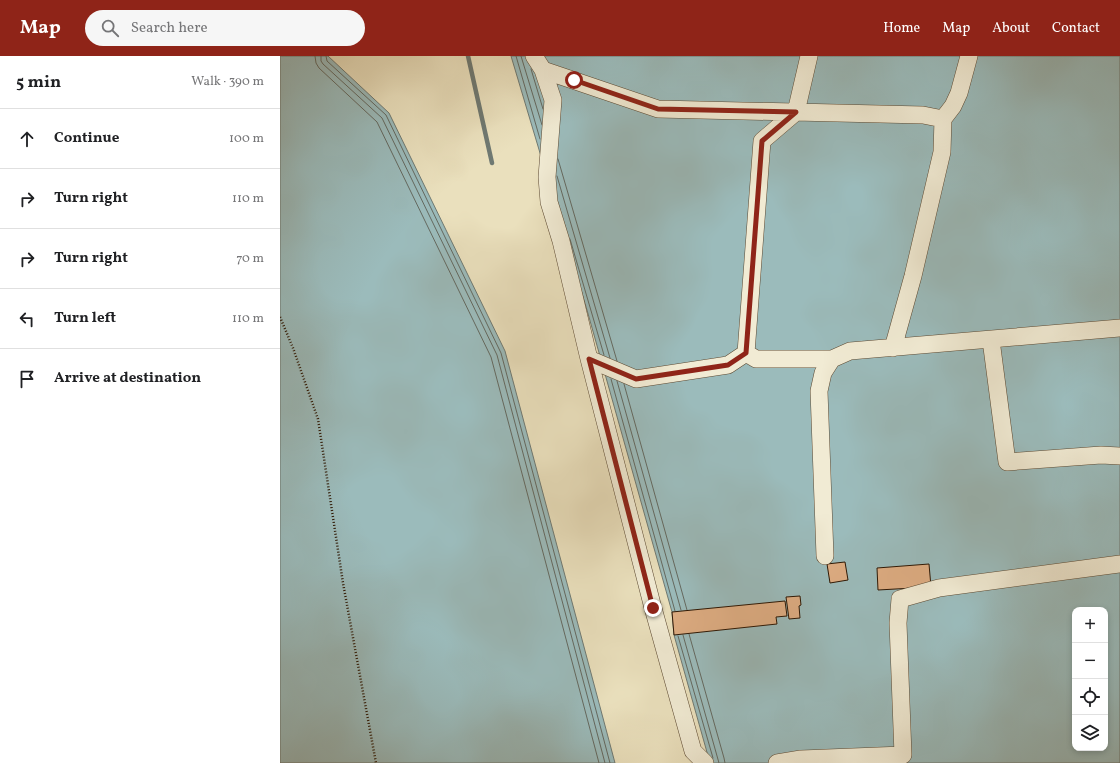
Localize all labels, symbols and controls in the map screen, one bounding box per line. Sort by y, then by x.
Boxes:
search box [85,10,365,46]
text: Map [20,15,61,41]
icon: search [99,17,121,39]
text: Search here [131,18,208,39]
text: Home [883,19,920,38]
text: Map [942,19,970,38]
text: About [992,19,1030,38]
text: Contact [1052,19,1100,38]
text: 5 min [16,71,61,94]
route start [565,71,583,89]
text: Walk · 390 m [191,73,264,91]
icon: ahead [16,128,38,150]
text: Continue [54,128,119,149]
text: 100 m [229,130,264,148]
icon: right [16,188,38,210]
text: Turn right [54,188,128,209]
text: 110 m [232,190,264,208]
icon: right [16,248,38,270]
text: Turn right [54,248,128,269]
text: 70 m [236,250,264,268]
icon: left [16,308,38,330]
text: Turn left [54,308,116,329]
text: 110 m [232,310,264,328]
icon: arrive [16,368,38,390]
text: Arrive at destination [54,368,201,389]
route end [644,599,662,617]
map controls [1072,607,1108,751]
button: + [1072,607,1108,643]
button: − [1072,643,1108,679]
button: locate [1072,679,1108,715]
button: layers [1072,715,1108,751]

